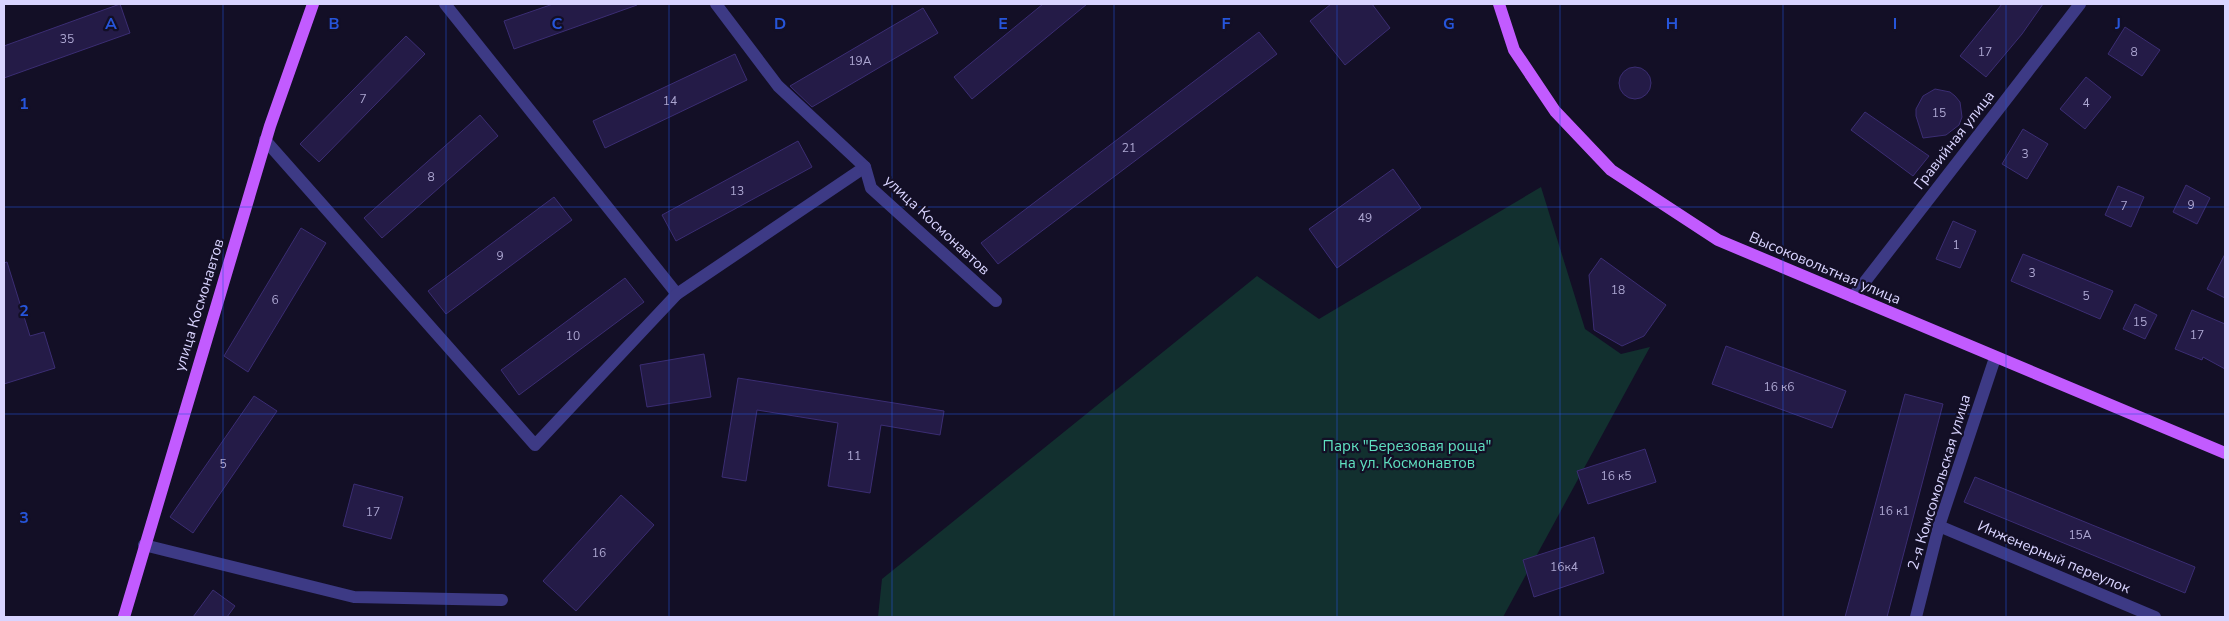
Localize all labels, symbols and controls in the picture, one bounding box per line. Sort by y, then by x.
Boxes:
text: A [105,13,117,35]
text: B [328,13,340,35]
text: C [552,13,563,35]
text: D [774,13,786,35]
text: E [998,13,1008,35]
text: F [1222,13,1231,35]
text: G [1443,13,1455,35]
text: H [1666,13,1678,35]
text: I [1893,13,1897,35]
text: J [2114,13,2121,35]
house number: 35 [60,31,74,47]
house number: 17 [1978,44,1992,60]
house number: 8 [2130,44,2138,60]
house number: 19А [848,53,872,69]
street label: Гравийная улица [1909,86,1999,194]
house number: 7 [359,91,367,107]
text: 1 [19,93,29,115]
house number: 14 [663,93,677,109]
house number: 4 [2082,95,2090,111]
house number: 15 [1932,105,1946,121]
house number: 21 [1122,140,1136,156]
house number: 3 [2021,146,2029,162]
house number: 8 [427,169,435,185]
street label: улица Космонавтов [880,171,994,279]
house number: 13 [730,183,744,199]
house number: 9 [2187,197,2195,213]
house number: 7 [2120,198,2128,214]
house number: 49 [1358,210,1372,226]
street label: Высоковольтная улица [1746,227,1904,309]
street label: улица Космонавтов [169,236,229,374]
house number: 1 [1952,237,1960,253]
house number: 9 [496,248,504,264]
house number: 3 [2028,265,2036,281]
house number: 18 [1611,282,1625,298]
house number: 5 [2082,288,2090,304]
house number: 6 [271,292,279,308]
text: 2 [19,300,29,322]
house number: 15 [2133,314,2147,330]
house number: 17 [2190,327,2204,343]
house number: 10 [566,328,580,344]
house number: 16 к6 [1764,379,1795,395]
street label: 2-я Комсомольская улица [1903,392,1975,572]
park label: Парк "Березовая роща" на ул. Космонавтов [1323,436,1491,473]
house number: 11 [847,448,861,464]
house number: 5 [219,456,227,472]
house number: 16 к5 [1601,468,1632,484]
house number: 16 к1 [1879,503,1910,519]
house number: 17 [366,504,380,520]
text: 3 [19,507,29,529]
street label: Инженерный переулок [1975,516,2134,598]
house number: 15А [2068,527,2092,543]
house number: 16 [592,545,606,561]
house number: 16к4 [1550,559,1578,575]

